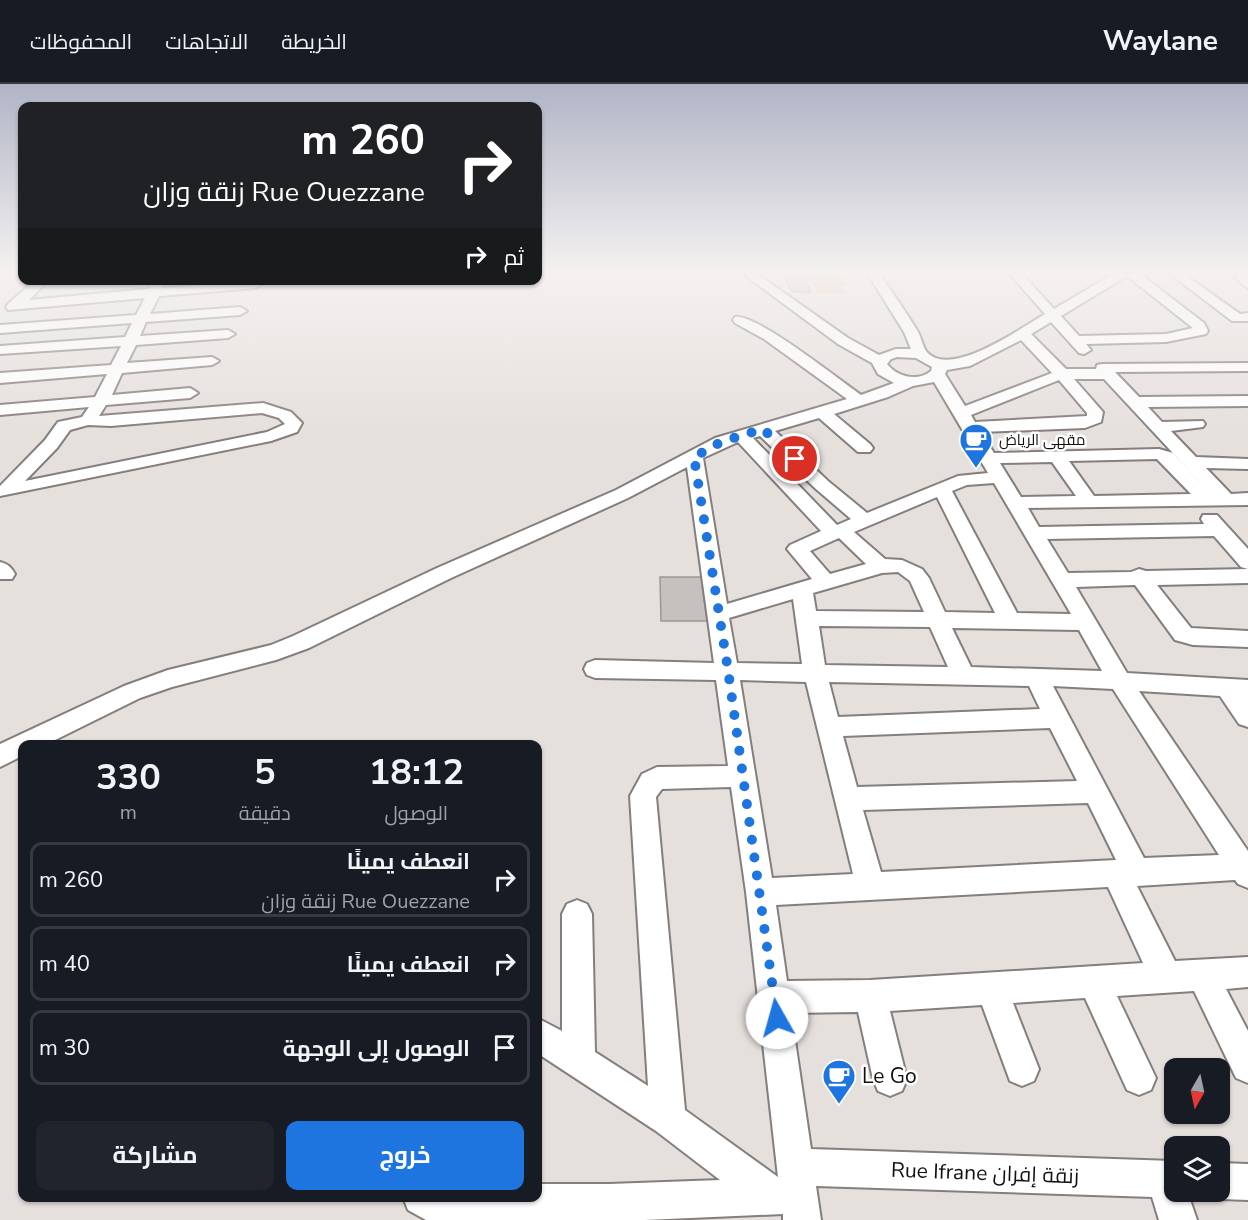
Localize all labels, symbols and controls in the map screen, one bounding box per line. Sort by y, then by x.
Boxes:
text: Waylane [1103,22,1218,60]
text: المحفوظات [30,28,132,56]
text: الاتجاهات [165,28,248,56]
text: الخريطة [281,28,347,56]
text: 260 m [301,112,425,169]
icon: right [446,126,524,204]
text: Rue Ouezzane زنقة وزان [143,174,425,211]
icon: right [459,240,492,273]
text: ثم [504,243,524,273]
cafe icon: مقهى الرياض [958,422,994,469]
place label: مقهى الرياض [999,430,1085,450]
pin [769,433,820,484]
icon: arrive [778,442,811,475]
text: 5 [254,748,276,797]
text: 18:12 [369,748,464,797]
text: 330 [96,753,161,802]
text: m [120,799,137,826]
text: دقيقة [239,800,291,827]
text: الوصول [385,800,448,827]
text: انعطف يمينًا [347,847,470,877]
icon: right [488,863,521,896]
text: 260 m [39,865,103,895]
text: Rue Ouezzane زنقة وزان [261,888,470,915]
icon: right [488,947,521,980]
text: 40 m [39,949,90,979]
text: انعطف يمينًا [347,950,470,980]
position arrow [745,986,809,1050]
icon: arrive [488,1031,521,1064]
text: 30 m [39,1033,90,1063]
text: الوصول إلى الوجهة [283,1034,470,1064]
cafe icon: Le Go [821,1058,857,1105]
north arrow [1164,1058,1230,1124]
map controls [1164,1058,1230,1202]
place label: Le Go [862,1062,917,1090]
button: مشاركة [36,1121,274,1190]
button: خروج [286,1121,524,1190]
button: layers [1164,1136,1230,1202]
street label: Rue Ifrane زنقة إفران [890,1156,1080,1190]

